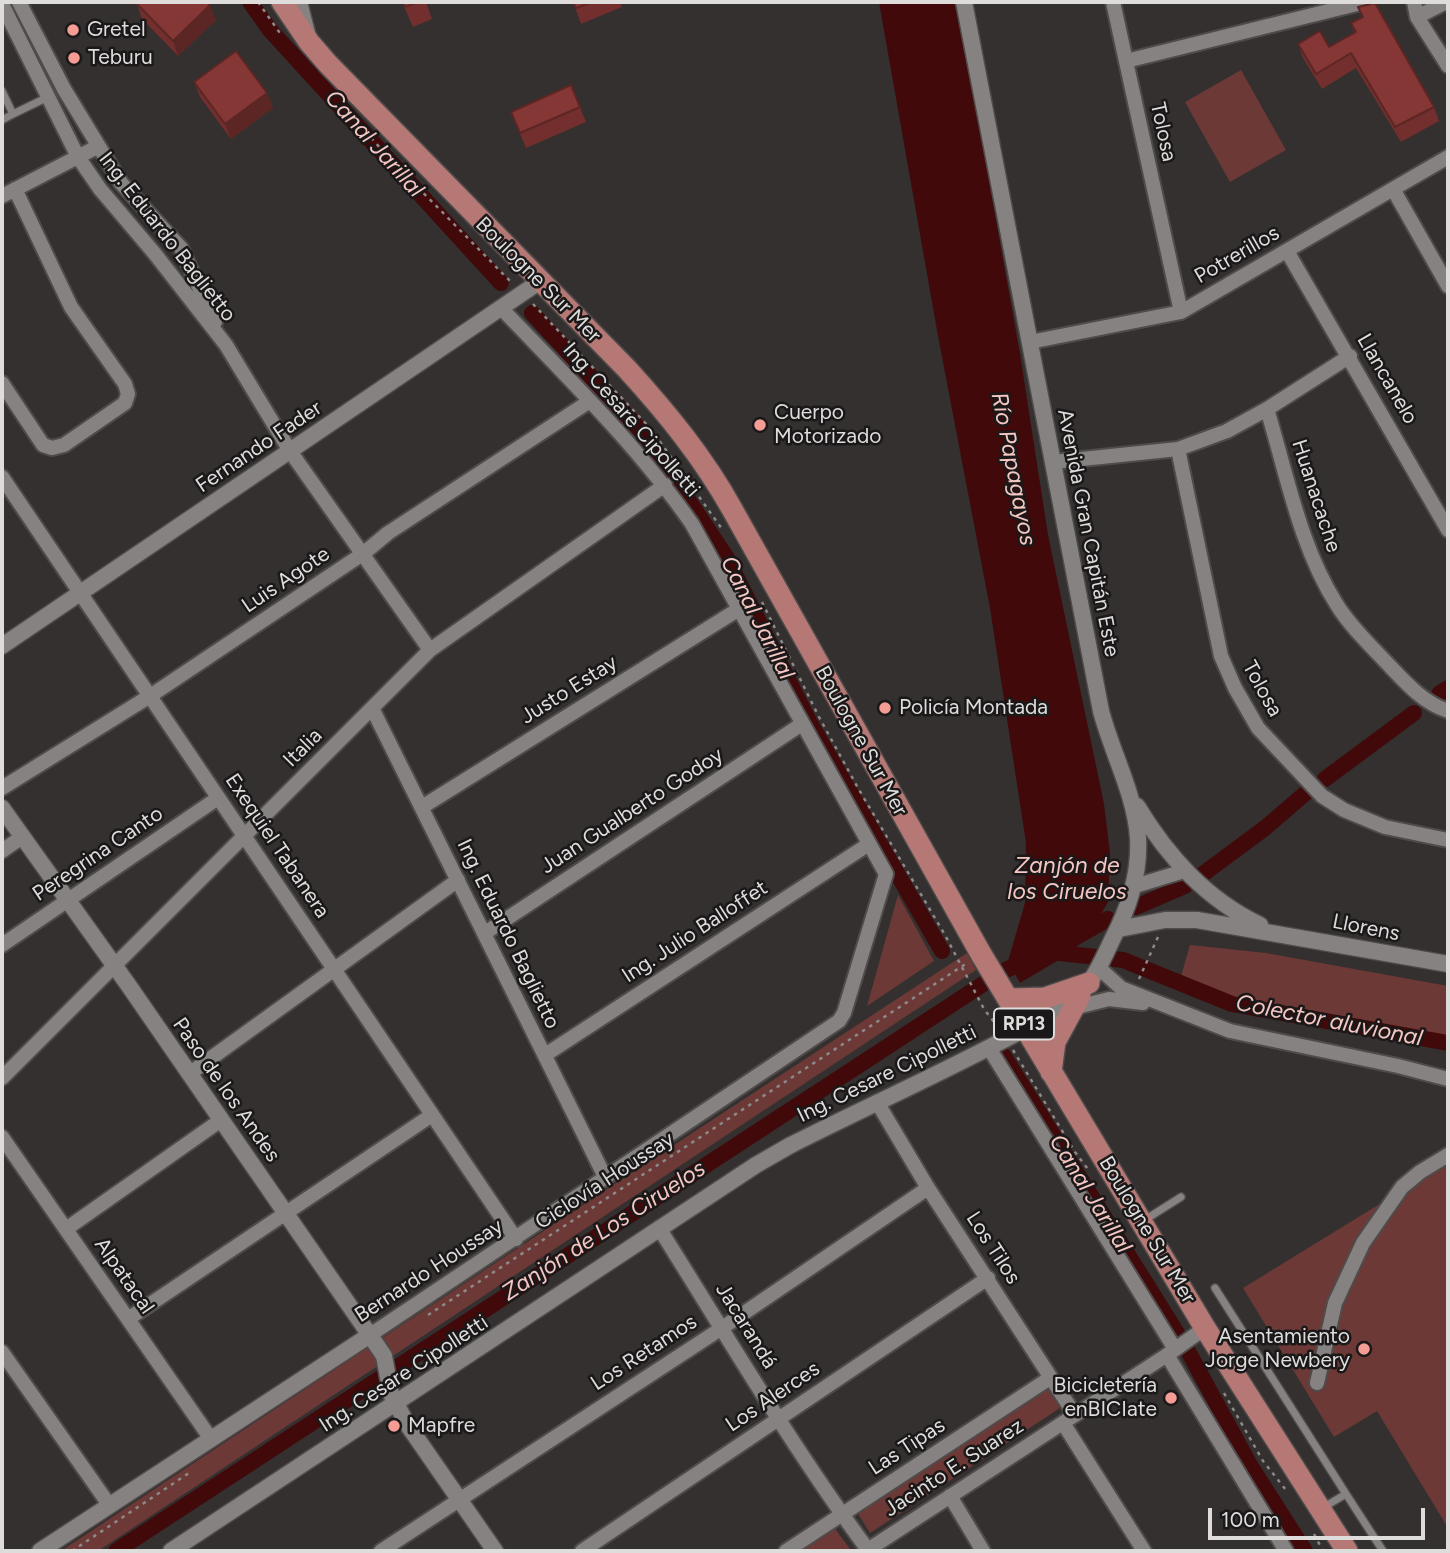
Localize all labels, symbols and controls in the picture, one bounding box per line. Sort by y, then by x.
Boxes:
place label: Gretel [87,17,145,43]
marker: Gretel [65,22,81,38]
place label: Teburu [88,45,153,71]
marker: Teburu [66,50,82,66]
water label: Canal Jarillal [319,85,429,203]
street label: Tolosa [1144,100,1182,164]
street label: Ing. Eduardo Baglietto [93,147,241,327]
street label: Boulogne Sur Mer [470,212,606,348]
street label: Potrerillos [1190,221,1284,289]
street label: Llancanelo [1351,329,1423,429]
street label: Ing. Cesare Cipolletti [557,338,705,502]
water label: Río Papagayos [985,390,1041,548]
street label: Fernando Fader [191,396,327,498]
place label: Cuerpo Motorizado [774,400,881,450]
street label: Avenida Gran Capitán Este [1052,407,1124,659]
marker: Cuerpo Motorizado [752,417,768,433]
street label: Huanacache [1286,436,1346,556]
street label: Luis Agote [237,541,335,619]
water label: Canal Jarillal [714,552,800,684]
street label: Justo Estay [516,650,622,730]
street label: Tolosa [1236,657,1288,721]
street label: Boulogne Sur Mer [809,662,913,820]
place label: Policía Montada [899,695,1048,721]
marker: Policía Montada [877,700,893,716]
street label: Italia [278,723,328,773]
street label: Juan Gualberto Godoy [536,743,728,879]
street label: Exequiel Tabanera [219,769,335,923]
street label: Peregrina Canto [28,801,168,907]
street label: Ing. Eduardo Baglietto [451,835,565,1033]
water label: Zanjón de los Ciruelos [1007,852,1127,906]
street label: Ing. Julio Balloffet [617,876,773,988]
street label: Llorens [1330,909,1402,947]
water label: Colector aluvional [1233,989,1425,1053]
road number: RP13 [994,1008,1054,1040]
street label: Paso de los Andes [167,1013,285,1167]
street label: Ing. Cesare Cipolletti [793,1020,981,1128]
street label: Ciclovía Houssay [531,1127,679,1235]
water label: Canal Jarillal [1043,1130,1137,1258]
street label: Boulogne Sur Mer [1093,1152,1201,1308]
water label: Zanjón de Los Ciruelos [497,1155,711,1307]
street label: Los Tilos [960,1207,1026,1289]
street label: Bernardo Houssay [350,1214,508,1328]
street label: Alpatacal [89,1233,159,1319]
street label: Jacarandá [710,1279,782,1373]
street label: Los Retamos [586,1309,702,1397]
street label: Ing. Cesare Cipolletti [315,1310,493,1438]
place label: Asentamiento Jorge Newbery [1205,1324,1350,1374]
marker: Asentamiento Jorge Newbery [1356,1341,1372,1357]
street label: Los Alerces [721,1356,825,1438]
place label: Bicicletería enBICIate [1054,1373,1157,1423]
marker: Bicicletería enBICIate [1163,1390,1179,1406]
place label: Mapfre [408,1413,475,1439]
street label: Las Tipas [864,1413,950,1481]
street label: Jacinto E. Suarez [880,1414,1028,1522]
marker: Mapfre [386,1418,402,1434]
scale bar [1212,1494,1429,1538]
text: 100 m [1221,1507,1280,1532]

